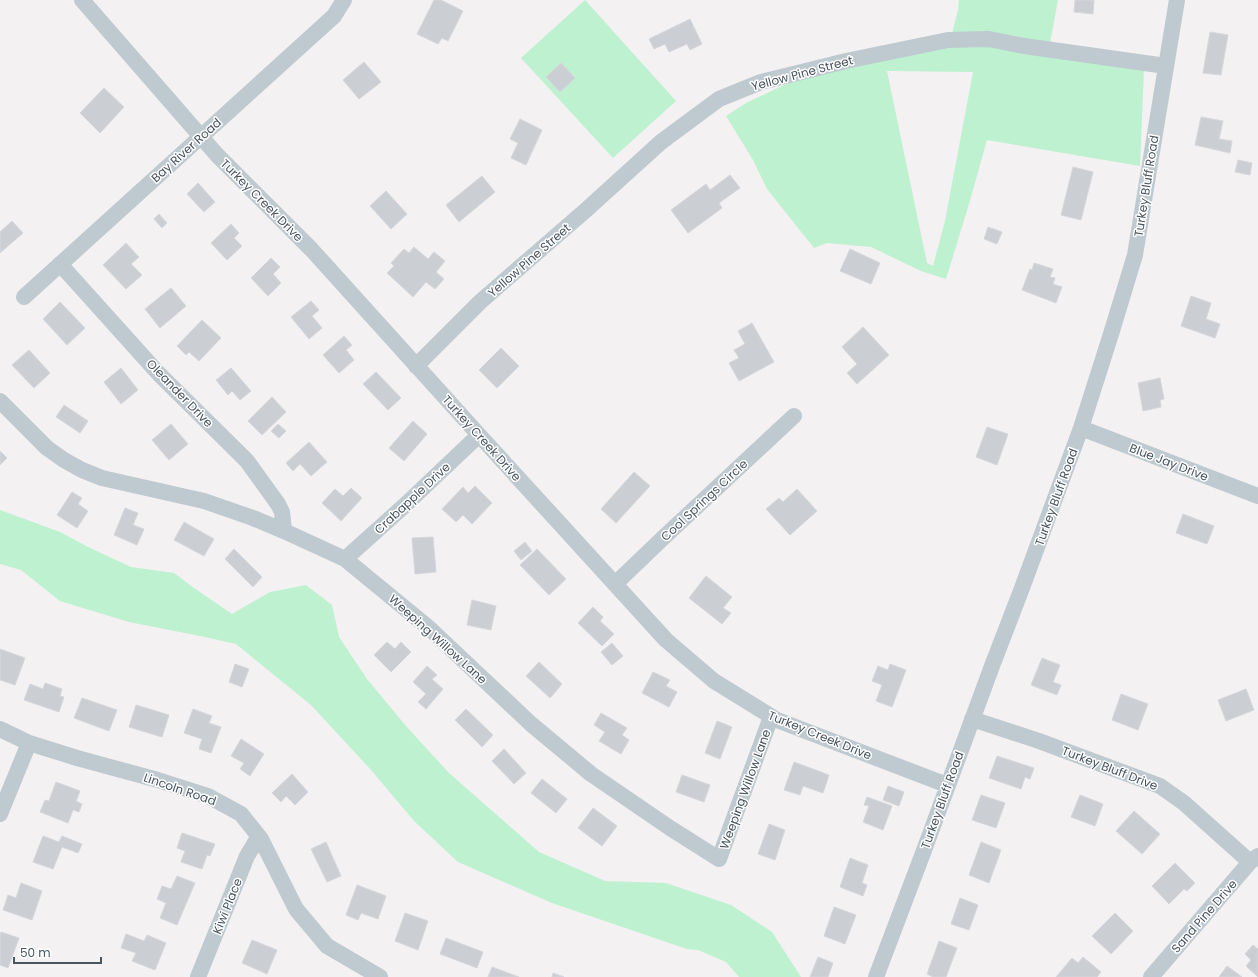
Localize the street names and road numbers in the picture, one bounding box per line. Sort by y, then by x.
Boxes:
street label: Yellow Pine Street [749,51,855,95]
street label: Bay River Road [147,114,225,186]
street label: Turkey Bluff Road [1130,134,1162,238]
street label: Turkey Creek Drive [217,155,307,245]
street label: Yellow Pine Street [484,219,574,301]
street label: Oleander Drive [143,355,217,431]
street label: Turkey Creek Drive [439,391,525,485]
street label: Blue Jay Drive [1127,439,1211,485]
street label: Turkey Bluff Road [1030,446,1082,548]
street label: Cool Springs Circle [657,455,751,545]
street label: Crabapple Drive [370,458,454,538]
street label: Weeping Willow Lane [385,590,491,688]
street label: Turkey Creek Drive [766,706,874,764]
street label: Weeping Willow Lane [715,727,775,851]
street label: Turkey Bluff Drive [1060,742,1160,794]
street label: Turkey Bluff Road [916,749,968,851]
street label: Lincoln Road [141,769,219,809]
street label: Kiwi Place [208,876,246,936]
street label: Sand Pine Drive [1167,876,1241,956]

